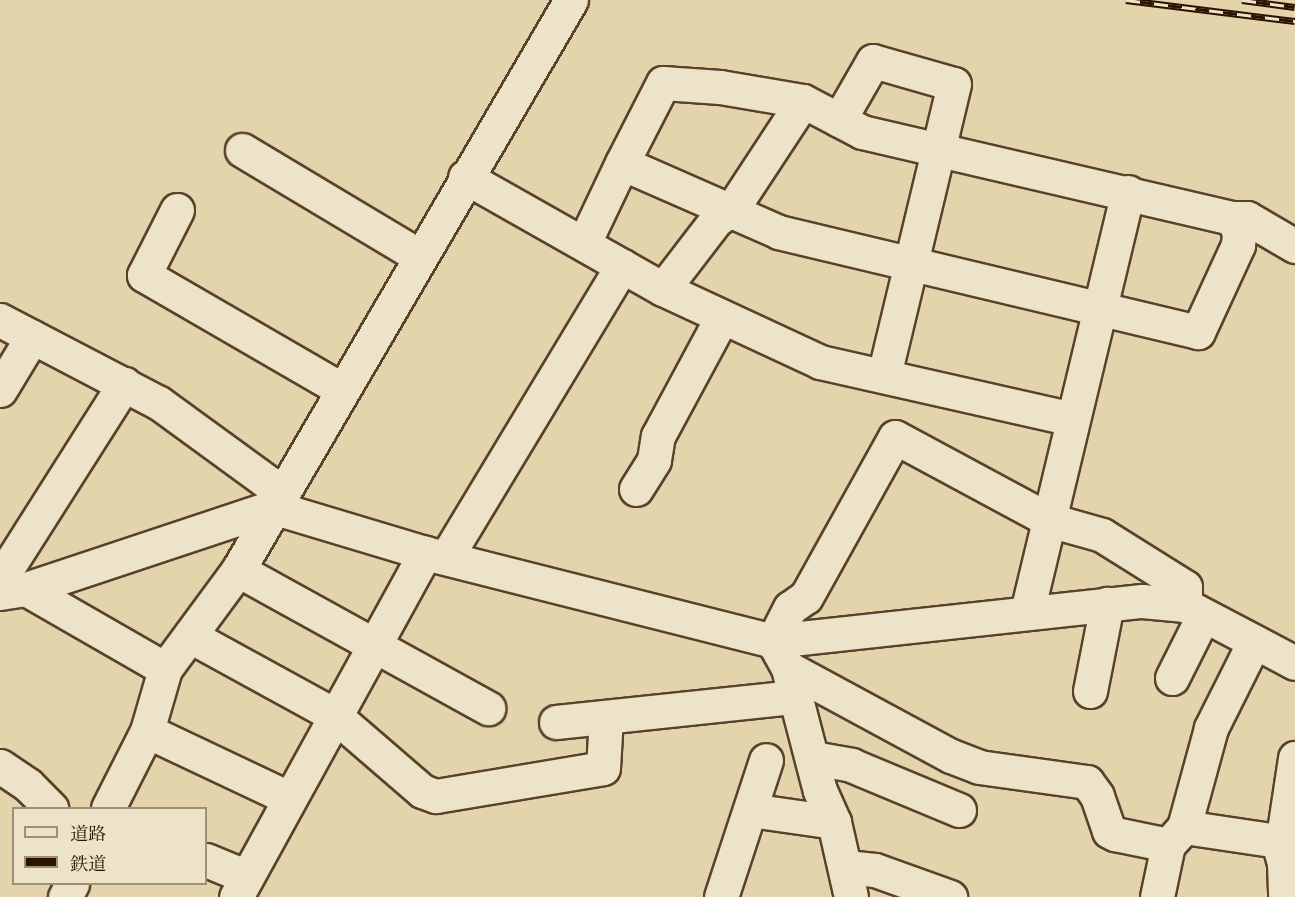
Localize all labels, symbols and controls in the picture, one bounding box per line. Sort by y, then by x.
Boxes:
legend [12,807,207,885]
text: 道路 [70,826,106,844]
text: 鉄道 [70,856,106,874]

